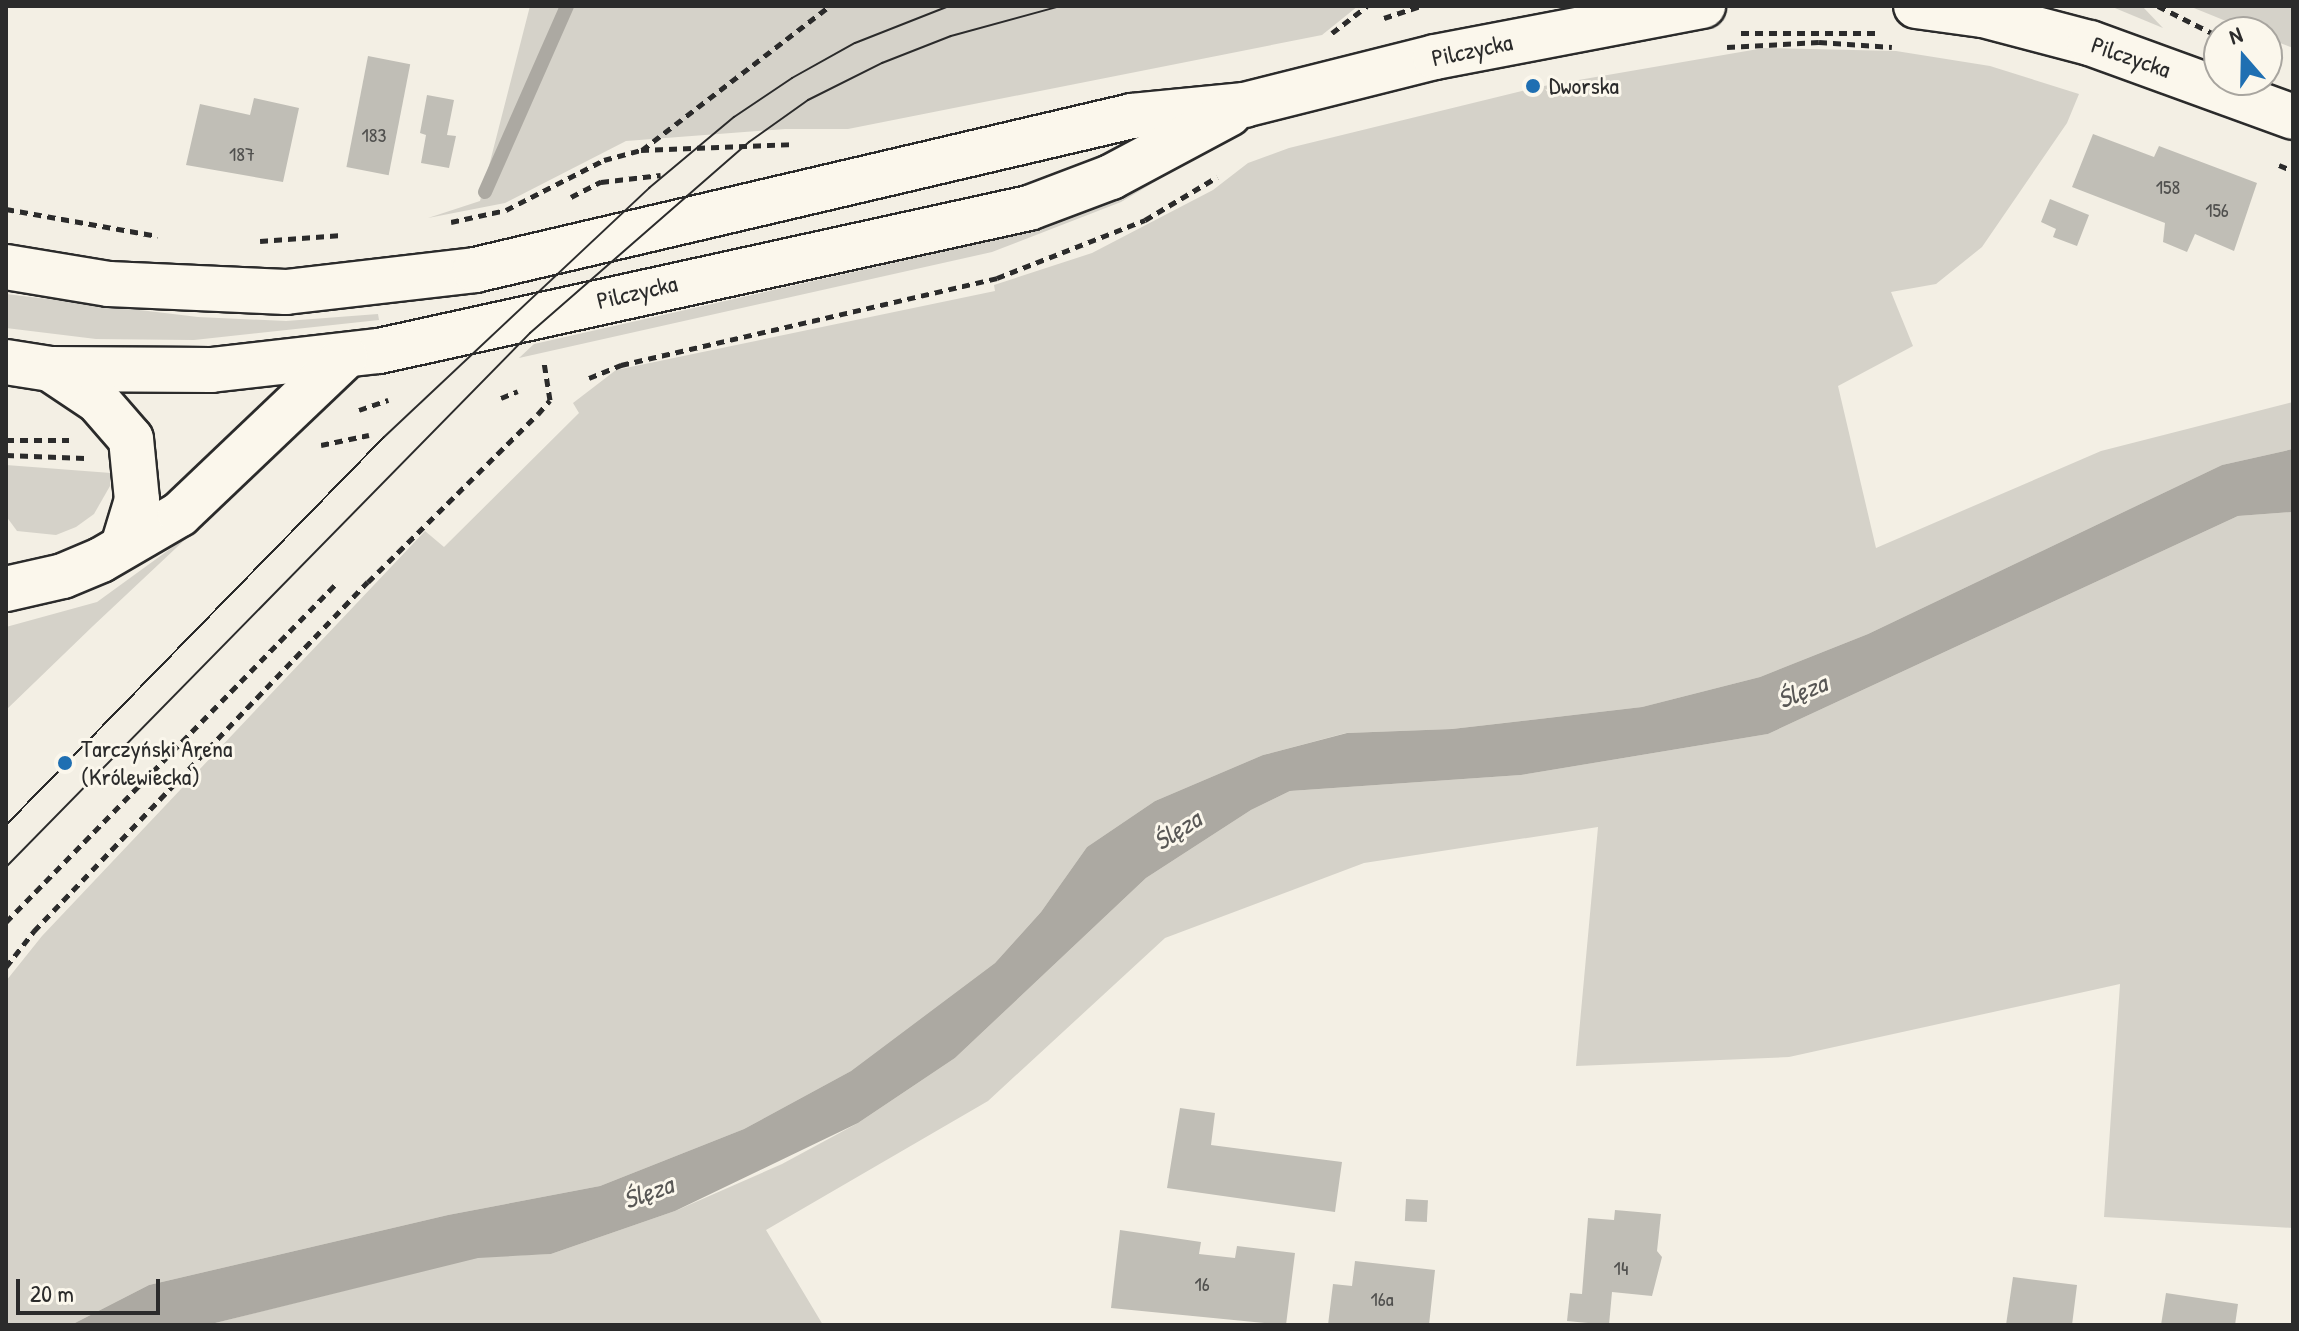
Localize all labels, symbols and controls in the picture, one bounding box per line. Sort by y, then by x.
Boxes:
north arrow [2203,16,2283,96]
text: N [2225,19,2246,51]
street label: Pilczycka [1429,27,1515,73]
street label: Pilczycka [2088,30,2174,84]
place label: Dworska [1549,72,1619,100]
marker: Dworska [1524,77,1542,95]
house number: 183 [362,122,386,146]
house number: 187 [229,141,255,165]
house number: 158 [2156,174,2180,198]
house number: 156 [2205,197,2229,221]
street label: Pilczycka [594,269,680,315]
water label: Ślęza [1773,667,1831,715]
place label: Tarczyński Arena (Królewiecka) [81,735,232,791]
marker: Tarczyński Arena (Królewiecka) [56,754,74,772]
water label: Ślęza [1147,803,1207,857]
water label: Ślęza [619,1169,677,1215]
house number: 14 [1614,1255,1628,1279]
scale bar [20,1263,164,1313]
house number: 16 [1194,1271,1210,1295]
text: 20 m [30,1277,74,1309]
house number: 16a [1370,1286,1394,1310]

